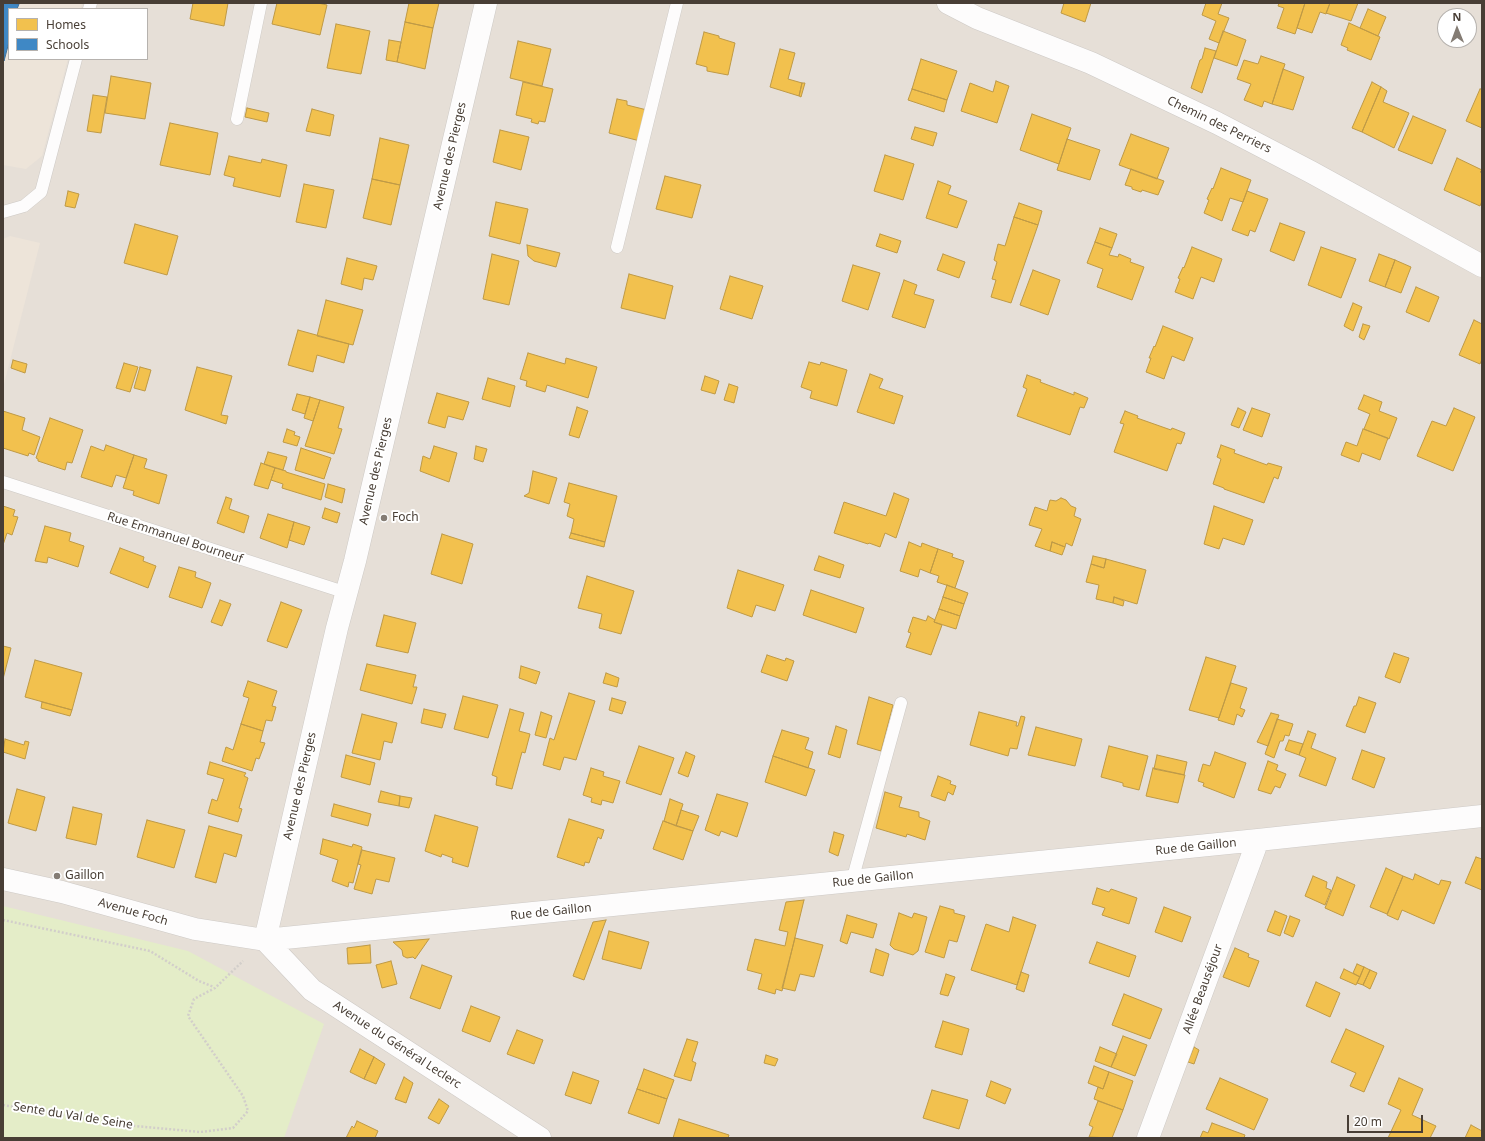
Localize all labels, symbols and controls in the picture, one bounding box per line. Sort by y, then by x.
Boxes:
legend [8,8,148,60]
north arrow [1437,8,1477,48]
text: N [1452,9,1461,24]
text: Homes [46,16,86,33]
text: Schools [46,36,89,53]
street label: Chemin des Perriers [1165,94,1273,156]
street label: Avenue des Pierges [431,101,469,211]
street label: Avenue des Pierges [357,416,395,526]
street label: Rue Emmanuel Bourneuf [105,509,245,567]
place label: Foch [392,511,419,525]
marker: Foch [379,513,389,523]
street label: Avenue des Pierges [281,731,319,841]
street label: Rue de Gaillon [1155,836,1237,858]
street label: Rue de Gaillon [832,868,914,890]
place label: Gaillon [65,869,104,883]
marker: Gaillon [52,871,62,881]
street label: Avenue Foch [96,895,170,929]
street label: Rue de Gaillon [510,901,592,923]
street label: Allée Beauséjour [1180,942,1226,1036]
street label: Avenue du Général Leclerc [330,998,464,1092]
street label: Sente du Val de Seine [12,1099,134,1133]
scale bar [1349,1107,1425,1133]
text: 20 m [1354,1113,1382,1130]

